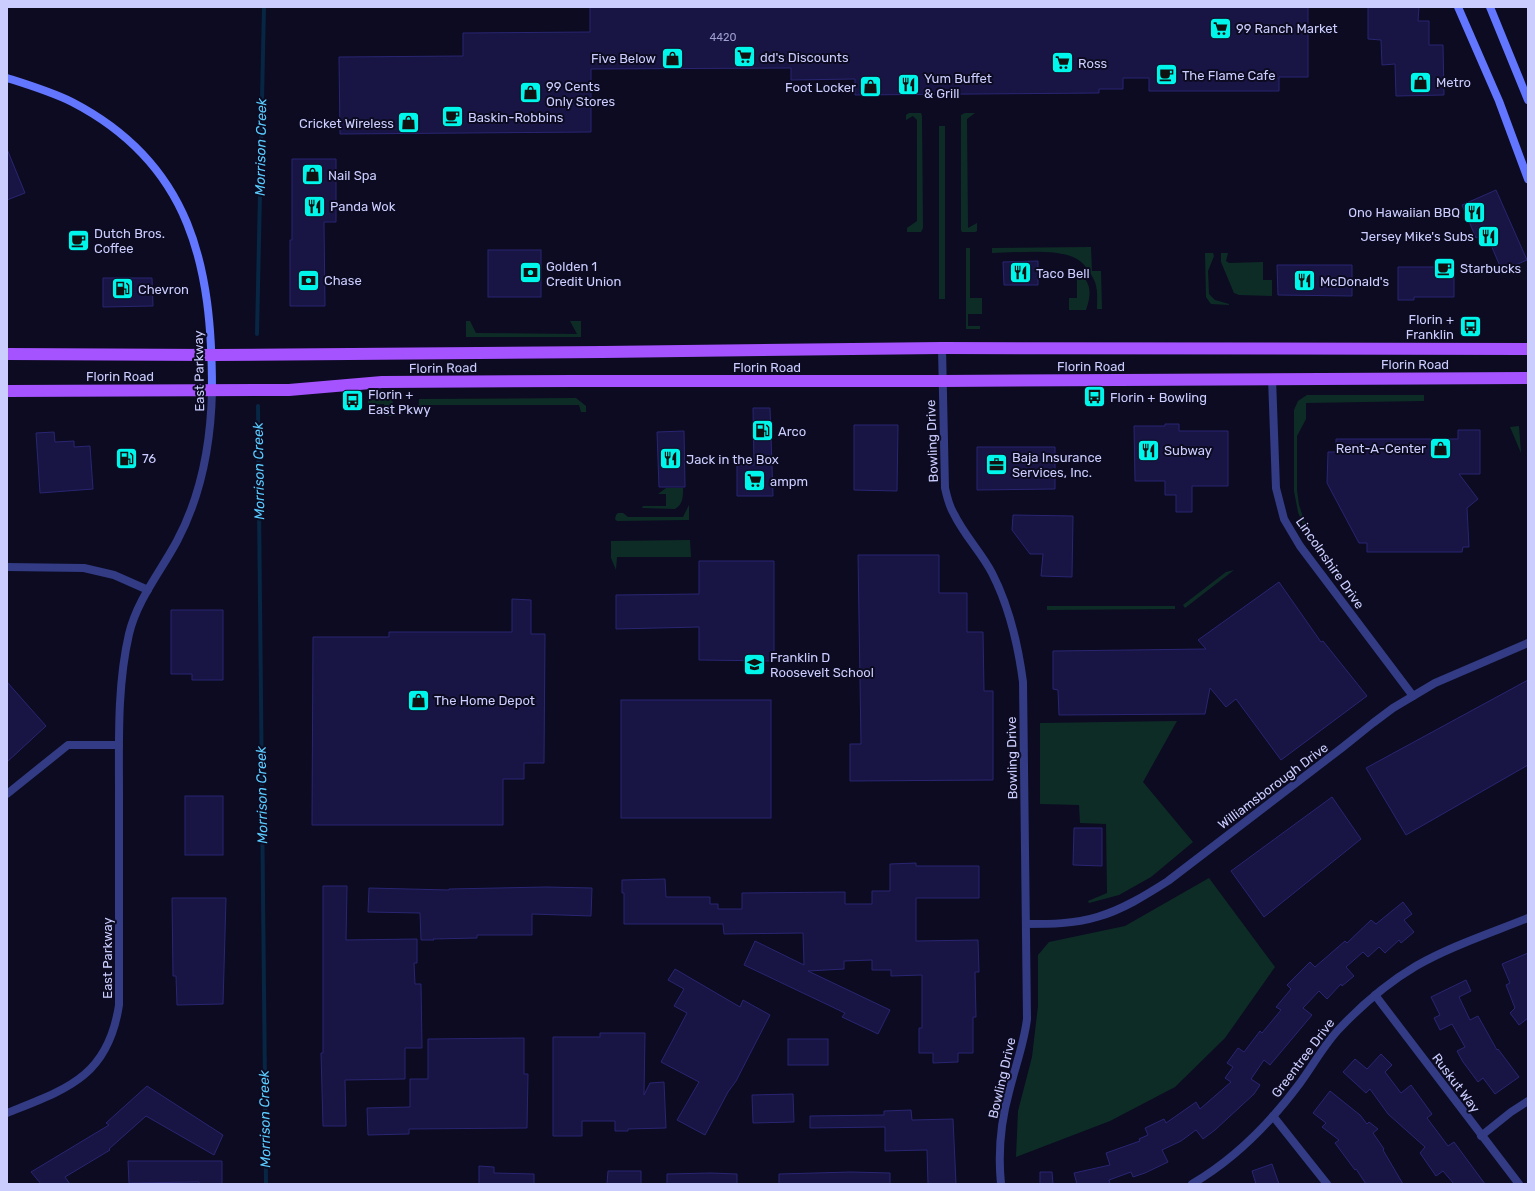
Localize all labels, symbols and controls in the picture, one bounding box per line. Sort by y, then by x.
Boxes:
supermarket icon: 99 Ranch Market [1207,15,1233,41]
place label: 99 Ranch Market [1236,21,1338,36]
house number: 4420 [709,31,737,44]
supermarket icon: dd's Discounts [732,44,758,70]
shop icon: Five Below [659,45,685,71]
place label: dd's Discounts [760,50,849,65]
supermarket icon: Ross [1050,50,1076,76]
place label: Five Below [591,51,656,66]
place label: Ross [1078,56,1108,71]
cafe icon: The Flame Cafe [1154,62,1180,88]
place label: The Flame Cafe [1182,68,1276,83]
shop icon: Metro [1407,69,1433,95]
place label: Yum Buffet & Grill [924,71,992,101]
restaurant icon: Yum Buffet & Grill [895,72,921,98]
shop icon: Foot Locker [858,74,884,100]
place label: Metro [1436,75,1471,90]
place label: 99 Cents Only Stores [546,79,616,109]
shop icon: 99 Cents Only Stores [517,80,543,106]
place label: Foot Locker [785,80,856,95]
water label: Morrison Creek [252,97,270,196]
cafe icon: Baskin-Robbins [440,104,466,130]
shop icon: Cricket Wireless [396,110,422,136]
place label: Baskin-Robbins [468,110,564,125]
place label: Cricket Wireless [299,116,394,131]
shop icon: Nail Spa [300,162,326,188]
place label: Nail Spa [328,168,377,183]
restaurant icon: Panda Wok [302,193,328,219]
place label: Panda Wok [330,199,396,214]
restaurant icon: Ono Hawaiian BBQ [1462,199,1488,225]
place label: Ono Hawaiian BBQ [1348,205,1460,220]
restaurant icon: Jersey Mike's Subs [1476,223,1502,249]
place label: Dutch Bros. Coffee [94,226,165,256]
cafe icon: Dutch Bros. Coffee [65,227,91,253]
place label: Jersey Mike's Subs [1360,229,1474,244]
cafe icon: Starbucks [1432,255,1458,281]
place label: Golden 1 Credit Union [546,259,621,289]
bank icon: Golden 1 Credit Union [517,260,543,286]
restaurant icon: Taco Bell [1008,260,1034,286]
place label: Starbucks [1460,261,1522,276]
place label: Taco Bell [1036,266,1090,281]
bank icon: Chase [296,267,322,293]
restaurant icon: McDonald's [1292,268,1318,294]
place label: Chase [324,273,362,288]
place label: McDonald's [1320,274,1389,289]
fuel station icon: Chevron [110,276,136,302]
place label: Chevron [138,282,189,297]
place label: Florin + Franklin [1406,312,1454,342]
bus stop icon: Florin + Franklin [1457,313,1483,339]
street label: East Parkway [191,330,207,412]
street label: Florin Road [1381,357,1449,372]
street label: Florin Road [1057,359,1125,374]
street label: Florin Road [409,360,477,376]
street label: Florin Road [733,360,801,375]
street label: Florin Road [86,369,154,384]
bus stop icon: Florin + Bowling [1082,384,1108,410]
place label: Florin + East Pkwy [368,387,431,417]
bus stop icon: Florin + East Pkwy [339,388,365,414]
place label: Florin + Bowling [1110,390,1207,406]
street label: Bowling Drive [923,399,942,483]
fuel station icon: Arco [749,418,775,444]
water label: Morrison Creek [250,421,268,520]
place label: Arco [778,424,806,439]
shop icon: Rent-A-Center [1428,435,1454,461]
restaurant icon: Subway [1135,437,1161,463]
place label: Rent-A-Center [1336,441,1426,456]
place label: Subway [1164,443,1212,458]
fuel station icon: 76 [114,445,140,471]
restaurant icon: Jack in the Box [658,446,684,472]
place label: Baja Insurance Services, Inc. [1012,450,1102,480]
place label: 76 [142,451,156,466]
office icon: Baja Insurance Services, Inc. [984,451,1010,477]
place label: Jack in the Box [686,452,779,467]
supermarket icon: ampm [742,468,768,494]
place label: ampm [770,474,808,489]
street label: Lincolnshire Drive [1293,514,1367,612]
place label: Franklin D Roosevelt School [770,650,874,680]
school or university icon: Franklin D Roosevelt School [741,651,767,677]
shop icon: The Home Depot [406,687,432,713]
place label: The Home Depot [434,693,535,708]
street label: Bowling Drive [1004,716,1021,800]
street label: Williamsborough Drive [1215,740,1332,833]
water label: Morrison Creek [253,745,271,844]
street label: East Parkway [100,917,115,999]
street label: Greentree Drive [1268,1016,1338,1100]
street label: Bowling Drive [985,1036,1020,1120]
street label: Ruskut Way [1429,1051,1483,1115]
water label: Morrison Creek [256,1069,274,1168]

